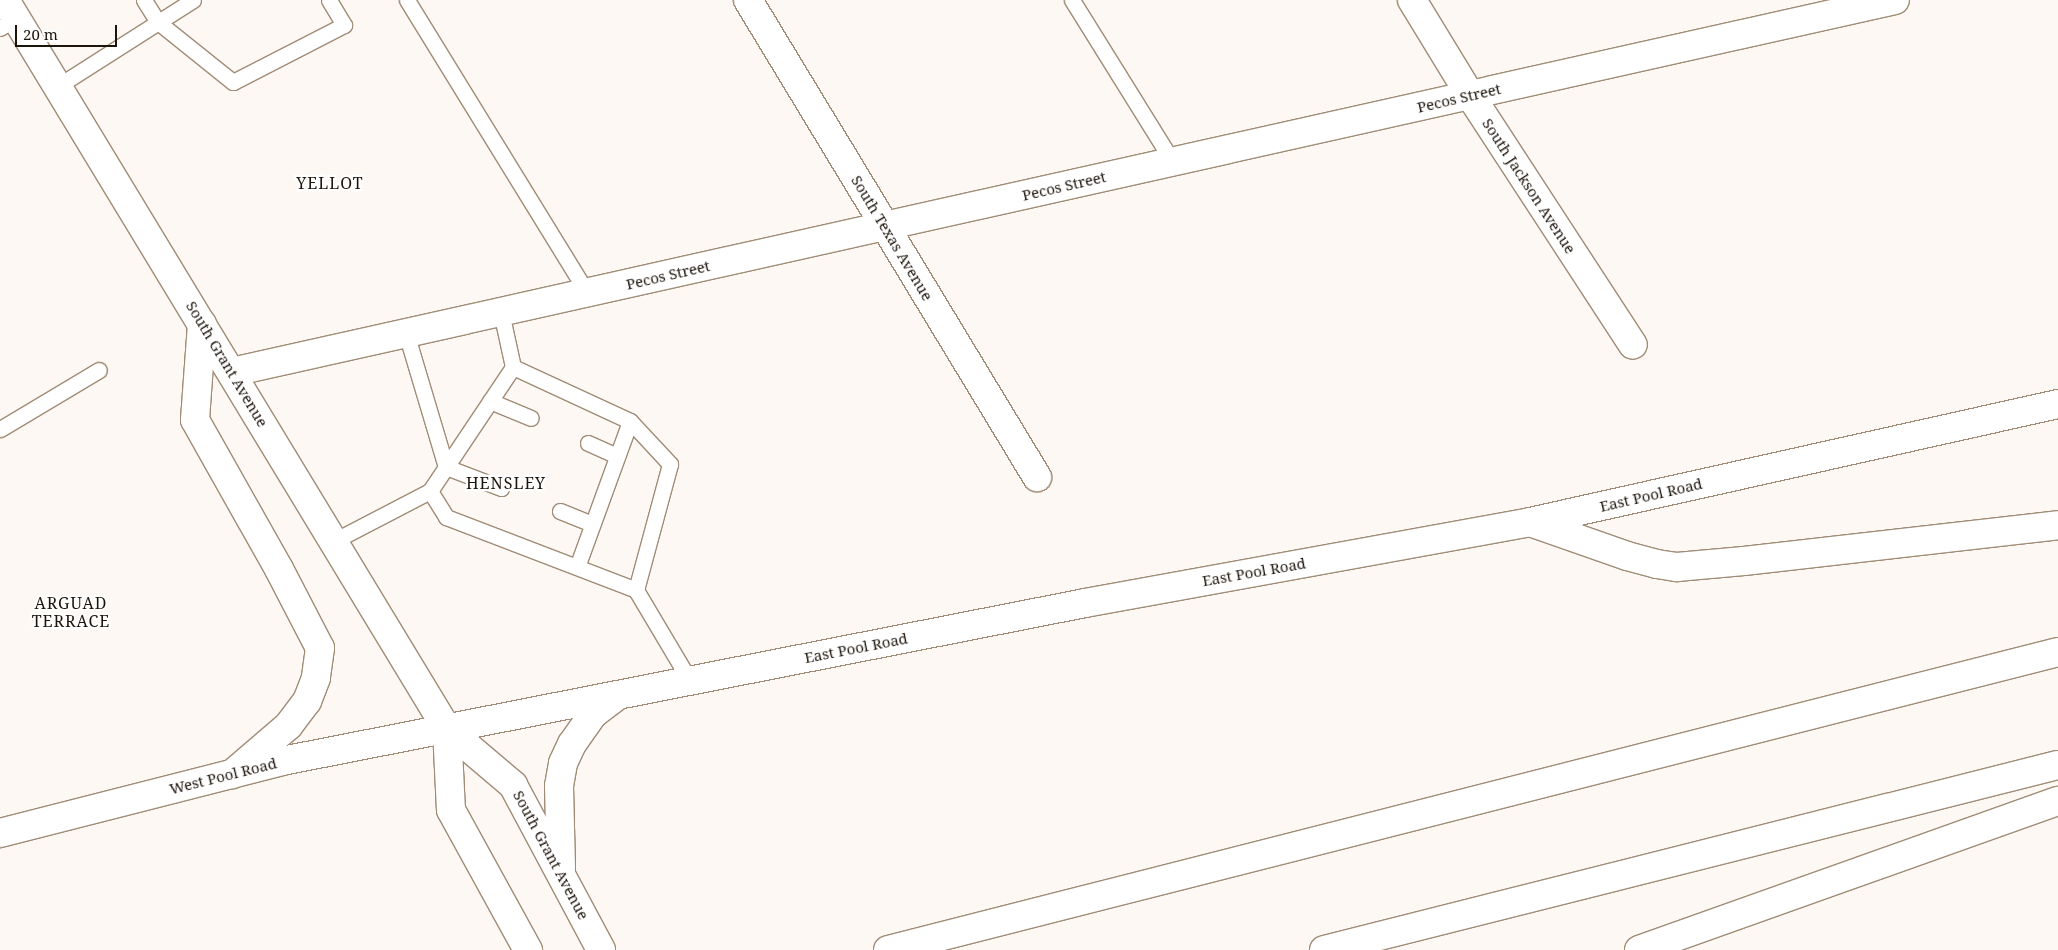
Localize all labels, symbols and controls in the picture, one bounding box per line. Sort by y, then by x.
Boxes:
scale bar [18,15,120,47]
text: 20 m [23,24,58,44]
street label: Pecos Street [1415,80,1503,116]
street label: South Jackson Avenue [1479,115,1579,257]
street label: Pecos Street [1020,168,1108,204]
street label: South Texas Avenue [847,172,937,304]
district label: YELLOT [296,173,364,193]
street label: Pecos Street [624,257,712,293]
street label: South Grant Avenue [182,298,272,430]
district label: HENSLEY [465,473,547,493]
street label: East Pool Road [1598,474,1704,516]
street label: East Pool Road [1201,554,1307,590]
district label: ARGUAD TERRACE [31,593,111,631]
street label: East Pool Road [803,629,909,667]
street label: West Pool Road [168,754,278,798]
street label: South Grant Avenue [509,787,593,923]

